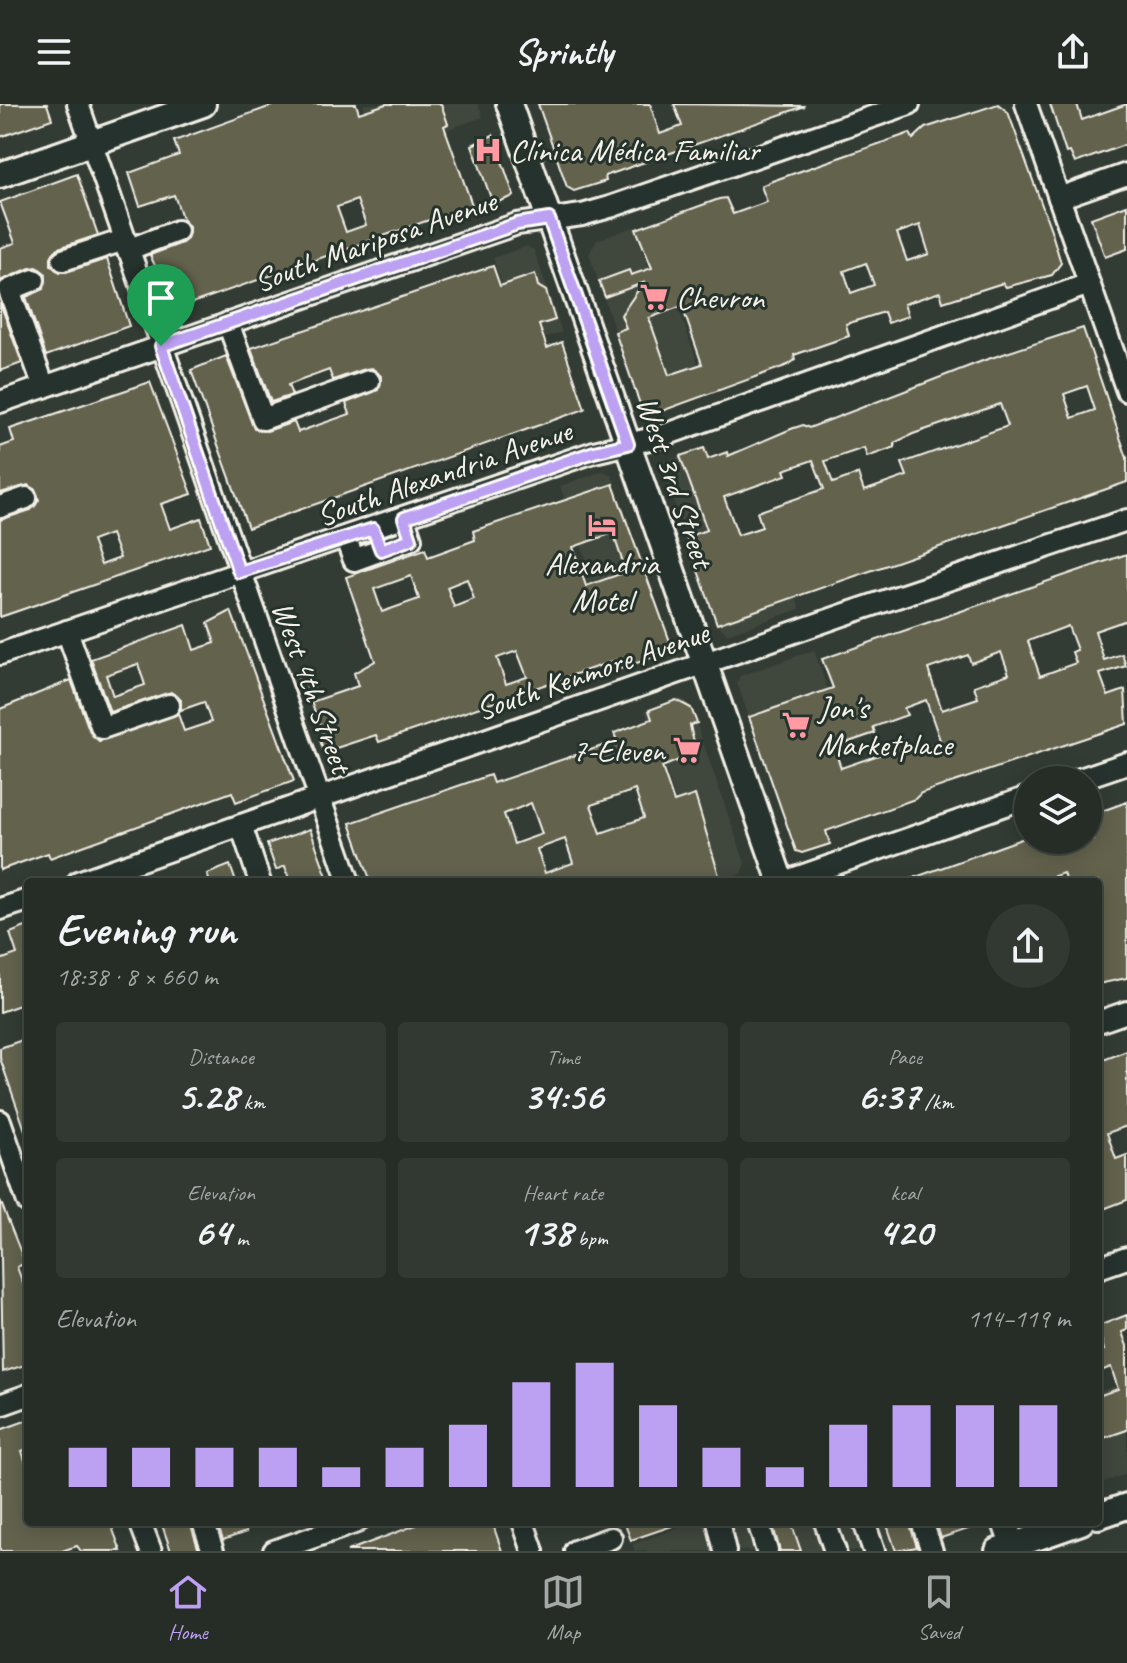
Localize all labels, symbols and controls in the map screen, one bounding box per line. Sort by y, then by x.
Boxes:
text: Sprintly [514,29,613,75]
icon: menu [32,30,76,74]
icon: share [1051,30,1095,74]
place label: Clínica Médica Familiar [510,130,762,171]
hospital icon: Clínica Médica Familiar [473,135,503,165]
street label: South Mariposa Avenue [248,179,504,302]
pin [127,264,195,346]
icon: arrive [139,276,183,320]
place label: Chevron [676,277,766,318]
supermarket icon: Chevron [639,282,669,312]
street label: West 3rd Street [627,391,725,576]
street label: South Alexandria Avenue [311,409,579,536]
hotel icon: Alexandria Motel [587,510,617,540]
place label: Alexandria Motel [545,543,661,621]
street label: West 4th Street [262,596,363,781]
street label: South Kenmore Avenue [470,611,716,730]
place label: Jon's Marketplace [816,687,955,765]
supermarket icon: Jon's Marketplace [781,710,811,740]
place label: 7-Eleven [572,730,667,771]
supermarket icon: 7-Eleven [672,735,702,765]
map controls [1014,766,1102,854]
button: layers [1014,766,1102,854]
text: Evening run [56,902,236,957]
button: share [986,904,1070,988]
text: 18:38 · 8 × 660 m [56,960,217,993]
text: Distance [188,1043,254,1071]
text: Time [546,1043,580,1071]
text: Pace [888,1043,922,1071]
text: 5.28 [177,1071,238,1121]
text: 34:56 [523,1071,603,1121]
text: 6:37 [857,1071,919,1121]
text: km [238,1088,265,1116]
text: /km [919,1088,953,1116]
text: Elevation [187,1179,255,1207]
text: Heart rate [523,1179,603,1207]
text: kcal [890,1179,920,1207]
text: 64 [194,1207,231,1257]
text: 138 [518,1207,572,1257]
text: 420 [878,1207,932,1257]
text: m [231,1224,248,1252]
text: bpm [572,1224,608,1252]
text: Elevation [56,1302,136,1335]
text: 114–119 m [967,1302,1070,1335]
tab: Home [166,1570,210,1646]
tab: Map [541,1570,585,1646]
tab: Saved [917,1570,961,1646]

